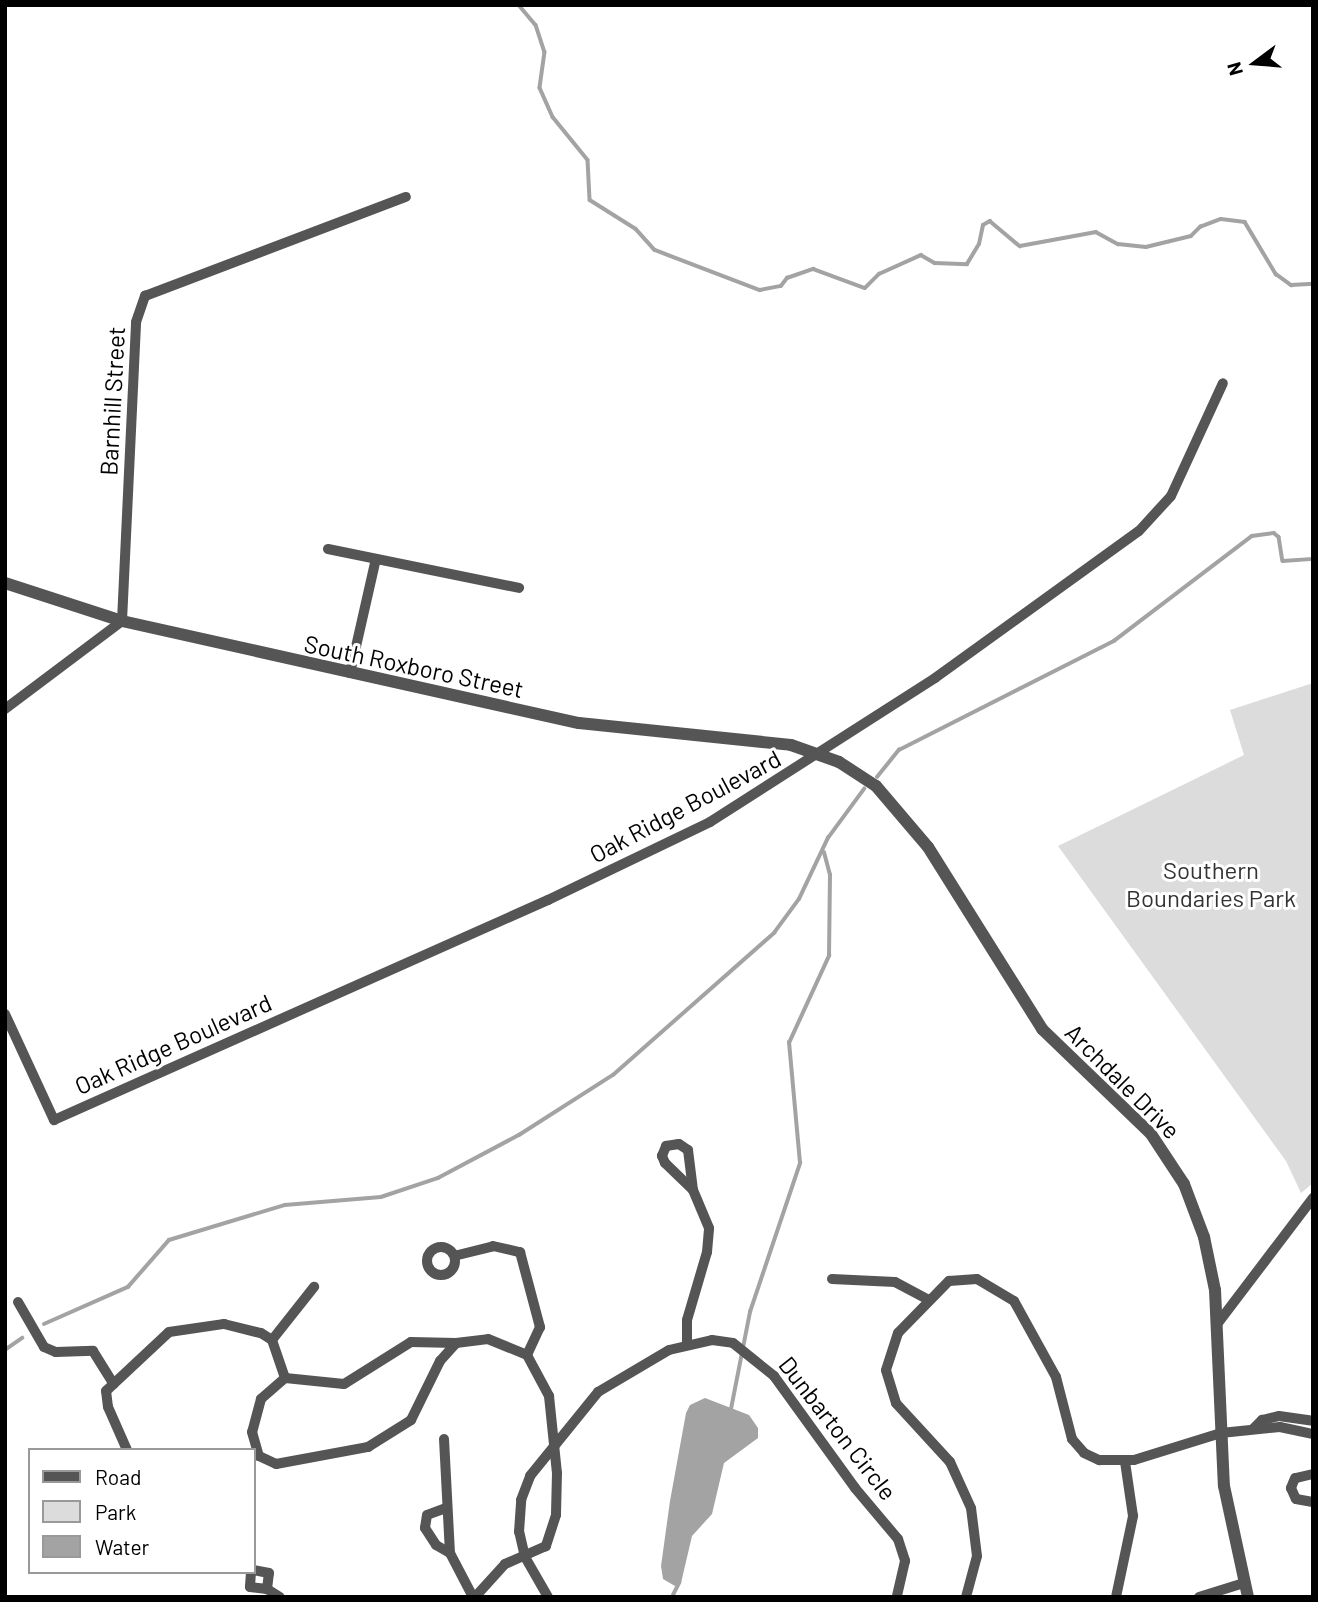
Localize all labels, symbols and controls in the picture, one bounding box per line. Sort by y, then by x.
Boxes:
north arrow [1220,28,1290,98]
text: N [1222,60,1247,78]
street label: Barnhill Street [94,326,130,476]
street label: South Roxboro Street [302,629,526,703]
street label: Oak Ridge Boulevard [585,743,785,869]
park label: Southern Boundaries Park [1126,856,1296,912]
street label: Oak Ridge Boulevard [70,988,276,1100]
street label: Archdale Drive [1060,1018,1186,1144]
street label: Dunbarton Circle [773,1351,903,1505]
legend [28,1448,256,1574]
text: Road [95,1464,141,1489]
text: Park [95,1499,136,1524]
text: Water [95,1534,149,1559]

